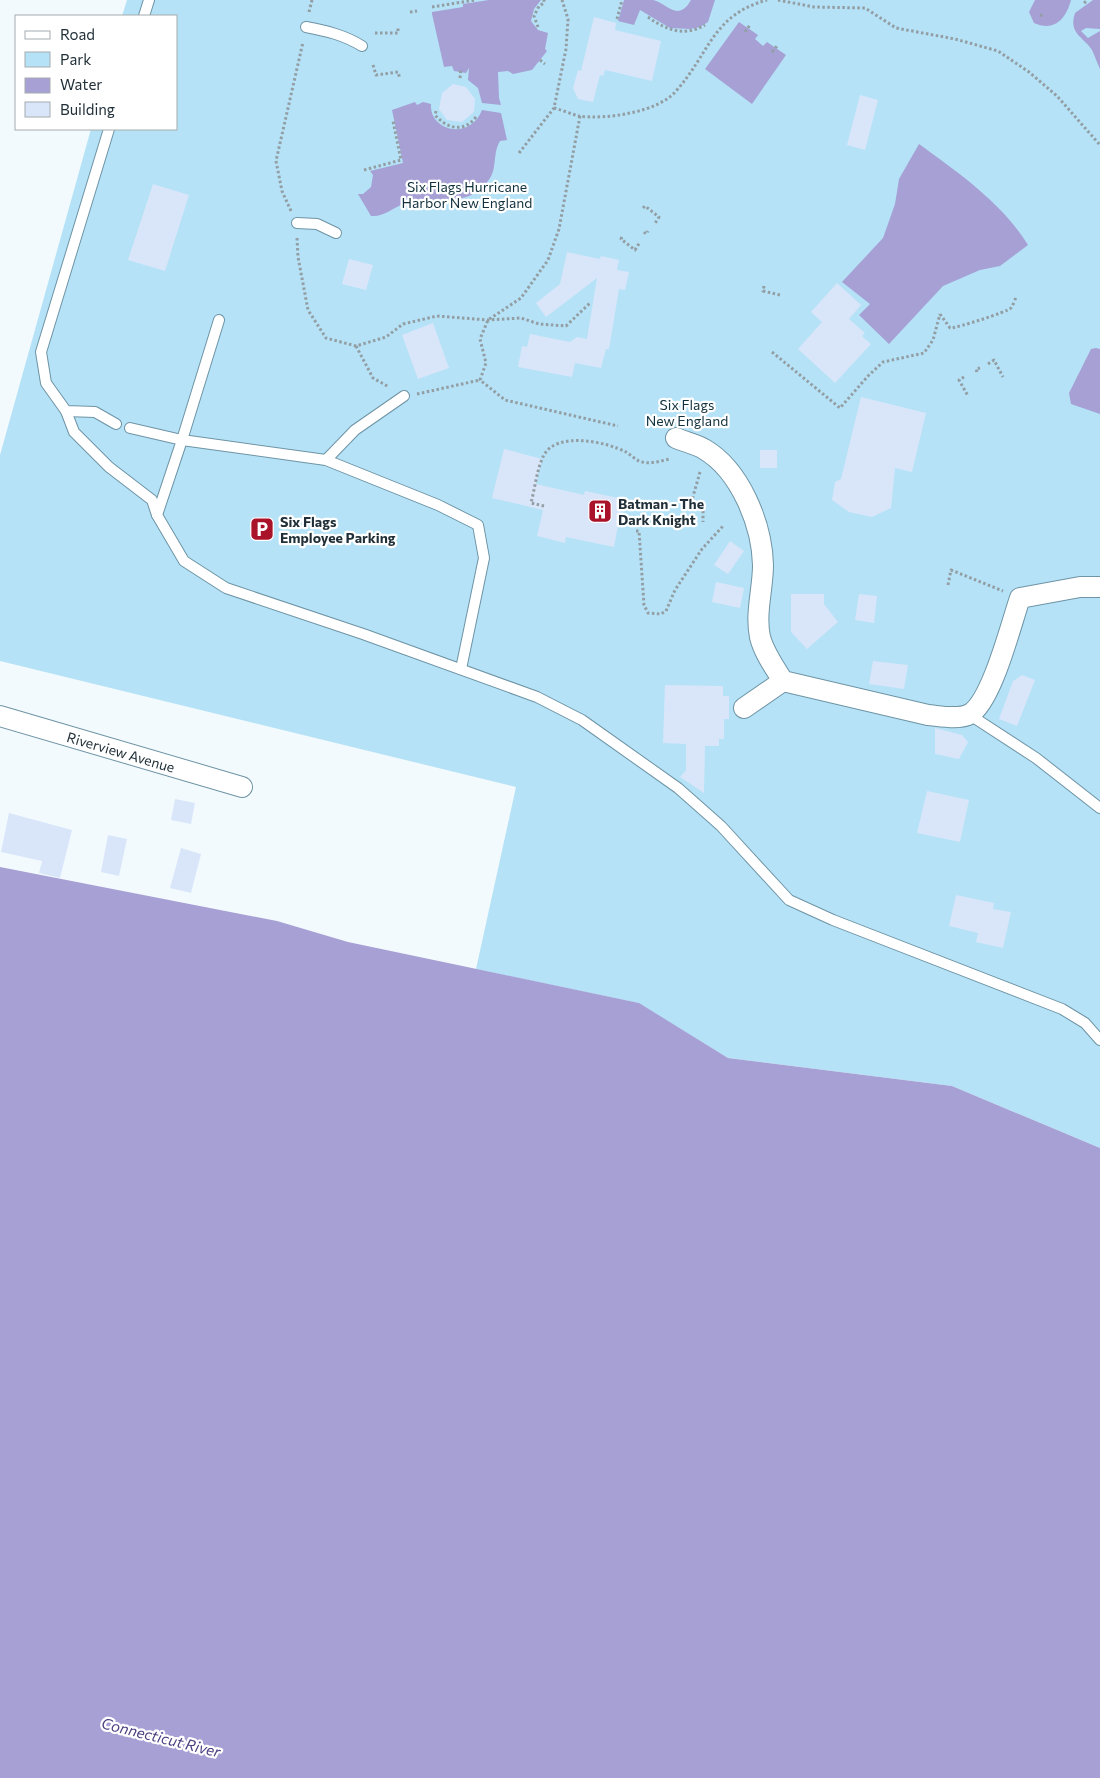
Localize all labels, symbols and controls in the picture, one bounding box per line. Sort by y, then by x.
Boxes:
legend [15,15,178,130]
text: Road [60,25,95,43]
text: Park [60,50,91,68]
text: Water [60,75,102,93]
text: Building [60,100,115,118]
park label: Six Flags Hurricane Harbor New England [402,178,532,211]
park label: Six Flags New England [646,396,728,429]
place label: Batman - The Dark Knight [618,495,704,528]
building icon: Batman - The Dark Knight [587,498,613,524]
place label: Six Flags Employee Parking [280,513,396,546]
parking icon: Six Flags Employee Parking [249,516,275,542]
street label: Riverview Avenue [65,728,177,775]
water label: Connecticut River [100,1714,223,1761]

